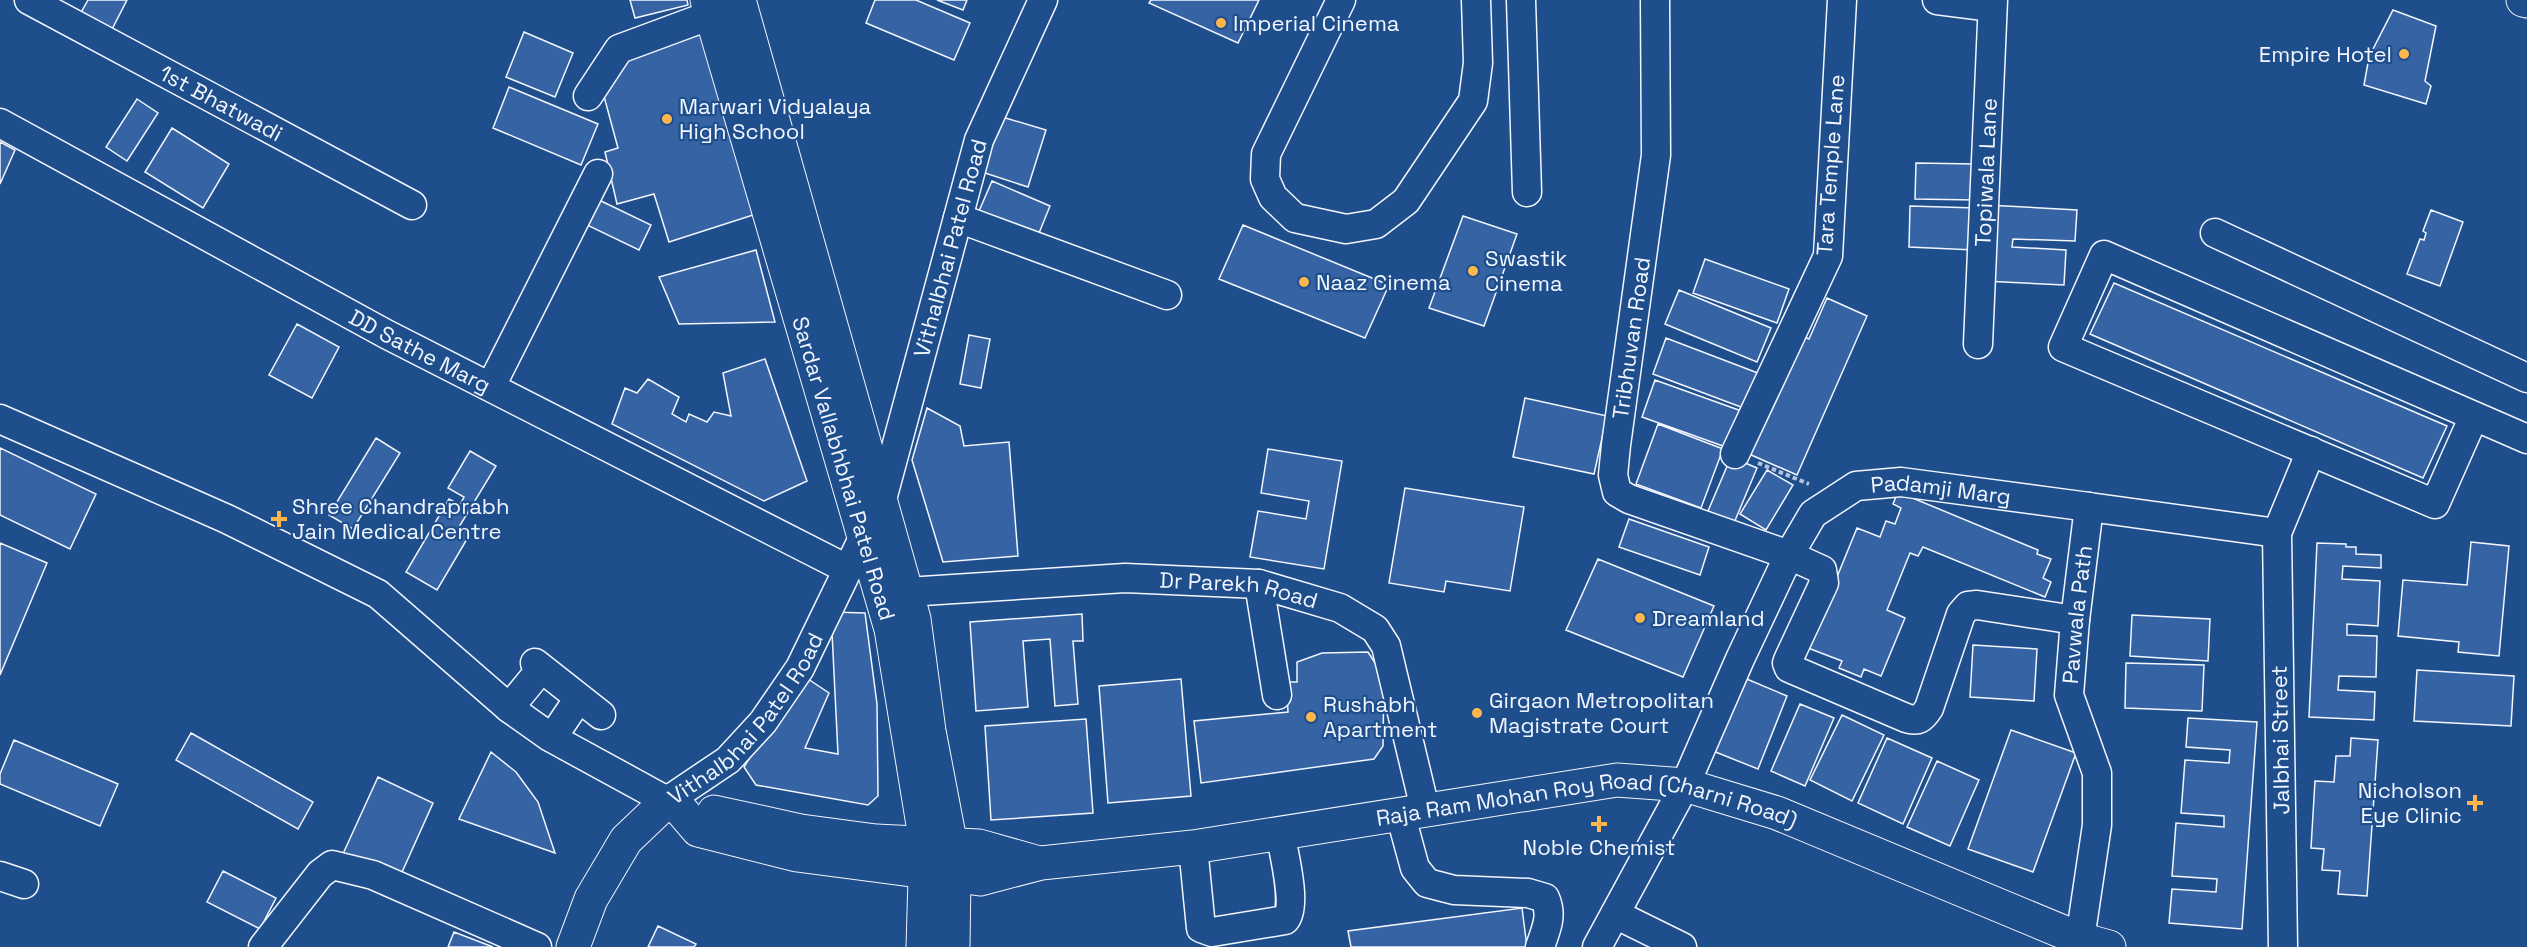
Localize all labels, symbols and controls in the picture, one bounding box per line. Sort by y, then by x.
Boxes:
place label: Imperial Cinema [1233,9,1400,37]
marker: Imperial Cinema [1214,16,1228,30]
place label: Empire Hotel [2259,40,2392,68]
marker: Empire Hotel [2397,47,2411,61]
street label: 1st Bhatwadi [155,58,288,147]
street label: Tara Temple Lane [1810,74,1850,256]
place label: Marwari Vidyalaya High School [679,92,872,145]
street label: Topiwala Lane [1968,97,2003,247]
marker: Marwari Vidyalaya High School [660,112,674,126]
street label: Vithalbhai Patel Road [907,136,993,360]
place label: Swastik Cinema [1485,244,1567,297]
street label: Tribhuvan Road [1606,255,1656,421]
marker: Swastik Cinema [1466,264,1480,278]
place label: Naaz Cinema [1316,268,1451,296]
marker: Naaz Cinema [1297,275,1311,289]
street label: DD Sathe Marg [344,303,496,399]
street label: Sardar Vallabhbhai Patel Road [786,313,902,624]
street label: Padamji Marg [1869,467,2013,510]
place label: Shree Chandraprabh Jain Medical Centre [292,492,509,545]
marker: Shree Chandraprabh Jain Medical Centre [270,510,288,528]
street label: Pavwala Path [2056,544,2098,685]
street label: Dr Parekh Road [1159,566,1321,615]
place label: Dreamland [1652,604,1765,632]
marker: Dreamland [1633,611,1647,625]
street label: Vithalbhai Patel Road [662,628,829,811]
street label: Jalbhai Street [2265,665,2295,815]
place label: Girgaon Metropolitan Magistrate Court [1489,686,1714,739]
place label: Rushabh Apartment [1323,690,1437,743]
marker: Girgaon Metropolitan Magistrate Court [1470,706,1484,720]
marker: Rushabh Apartment [1304,710,1318,724]
text: Raja Ram Mohan Roy Road (Charni Road) [1374,766,1802,834]
place label: Nicholson Eye Clinic [2358,776,2462,829]
marker: Nicholson Eye Clinic [2466,794,2484,812]
street label: Raja Ram Mohan Roy Road (Charni Road) [1370,805,1800,839]
marker: Noble Chemist [1592,817,1606,831]
place label: Noble Chemist [1523,833,1675,861]

